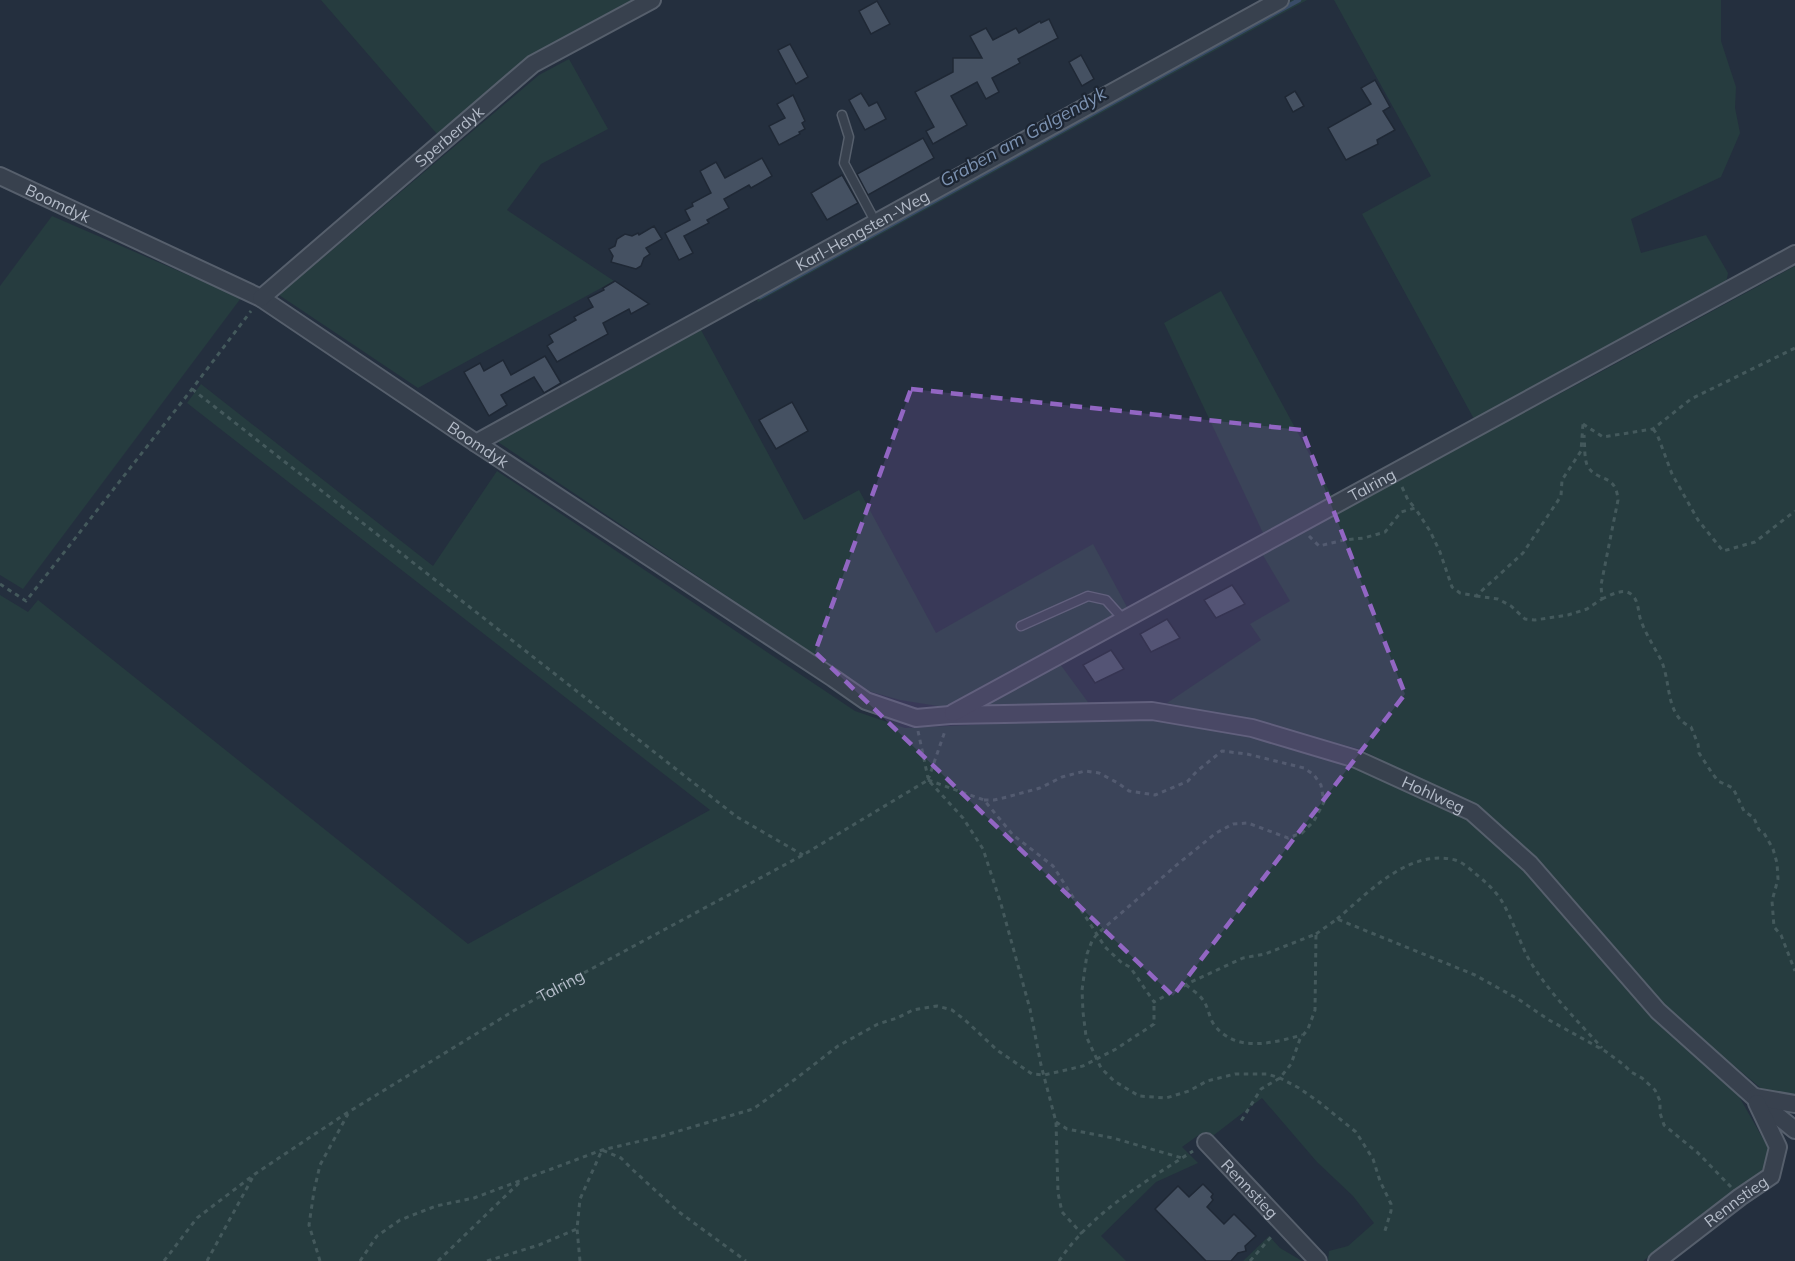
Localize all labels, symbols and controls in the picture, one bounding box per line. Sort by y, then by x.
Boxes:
water label: Graben am Galgendyk [936,81,1111,192]
street label: Sperberdyk [410,101,488,171]
street label: Boomdyk [22,179,94,227]
street label: Karl-Hengsten-Weg [792,185,932,275]
street label: Boomdyk [444,417,513,472]
street label: Talring [1345,464,1399,506]
street label: Hohlweg [1399,771,1468,817]
street label: Talring [533,965,587,1006]
street label: Rennstieg [1217,1155,1283,1222]
street label: Rennstieg [1700,1171,1771,1231]

